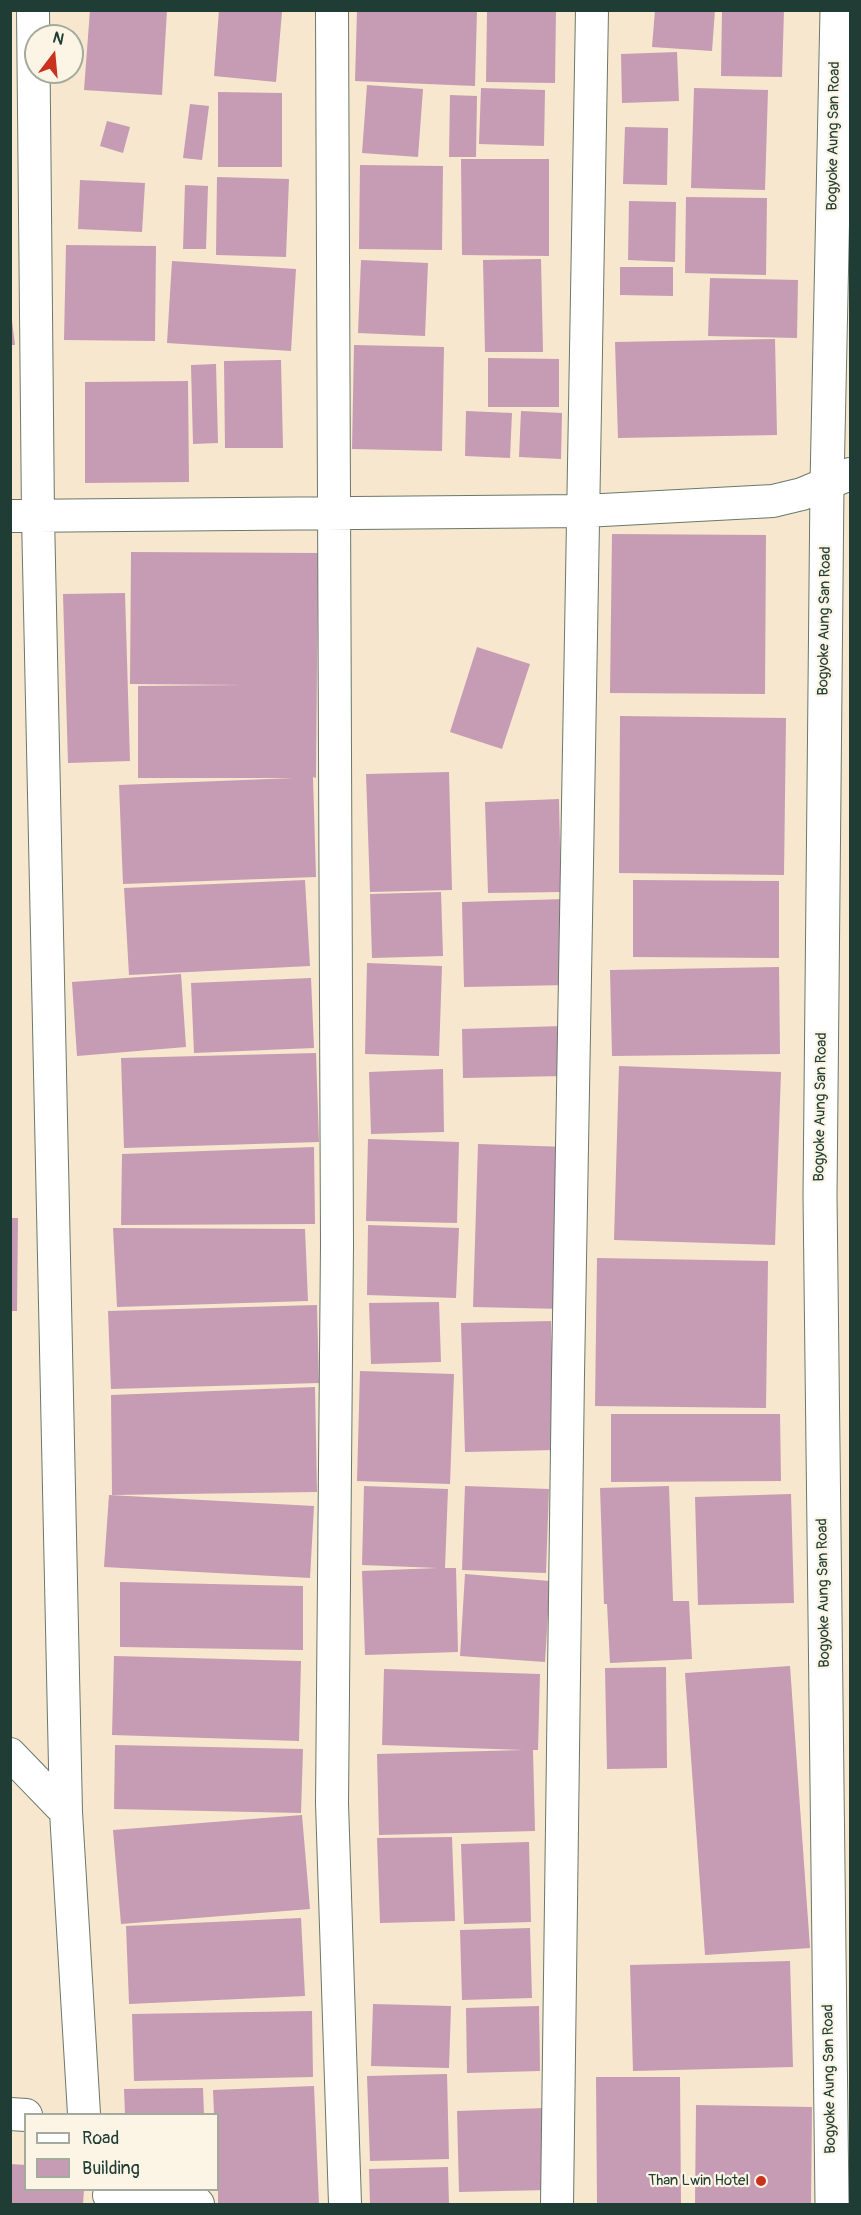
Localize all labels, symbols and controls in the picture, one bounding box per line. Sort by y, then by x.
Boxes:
north arrow [24,24,84,84]
text: N [50,28,66,50]
street label: Bogyoke Aung San Road [824,61,844,211]
street label: Bogyoke Aung San Road [815,546,835,696]
street label: Bogyoke Aung San Road [811,1032,831,1182]
street label: Bogyoke Aung San Road [814,1518,834,1668]
street label: Bogyoke Aung San Road [820,2004,840,2154]
legend [24,2113,219,2191]
text: Road [82,2127,119,2150]
text: Building [82,2157,140,2180]
place label: Than Lwin Hotel [648,2172,749,2190]
marker: Than Lwin Hotel [754,2174,768,2188]

